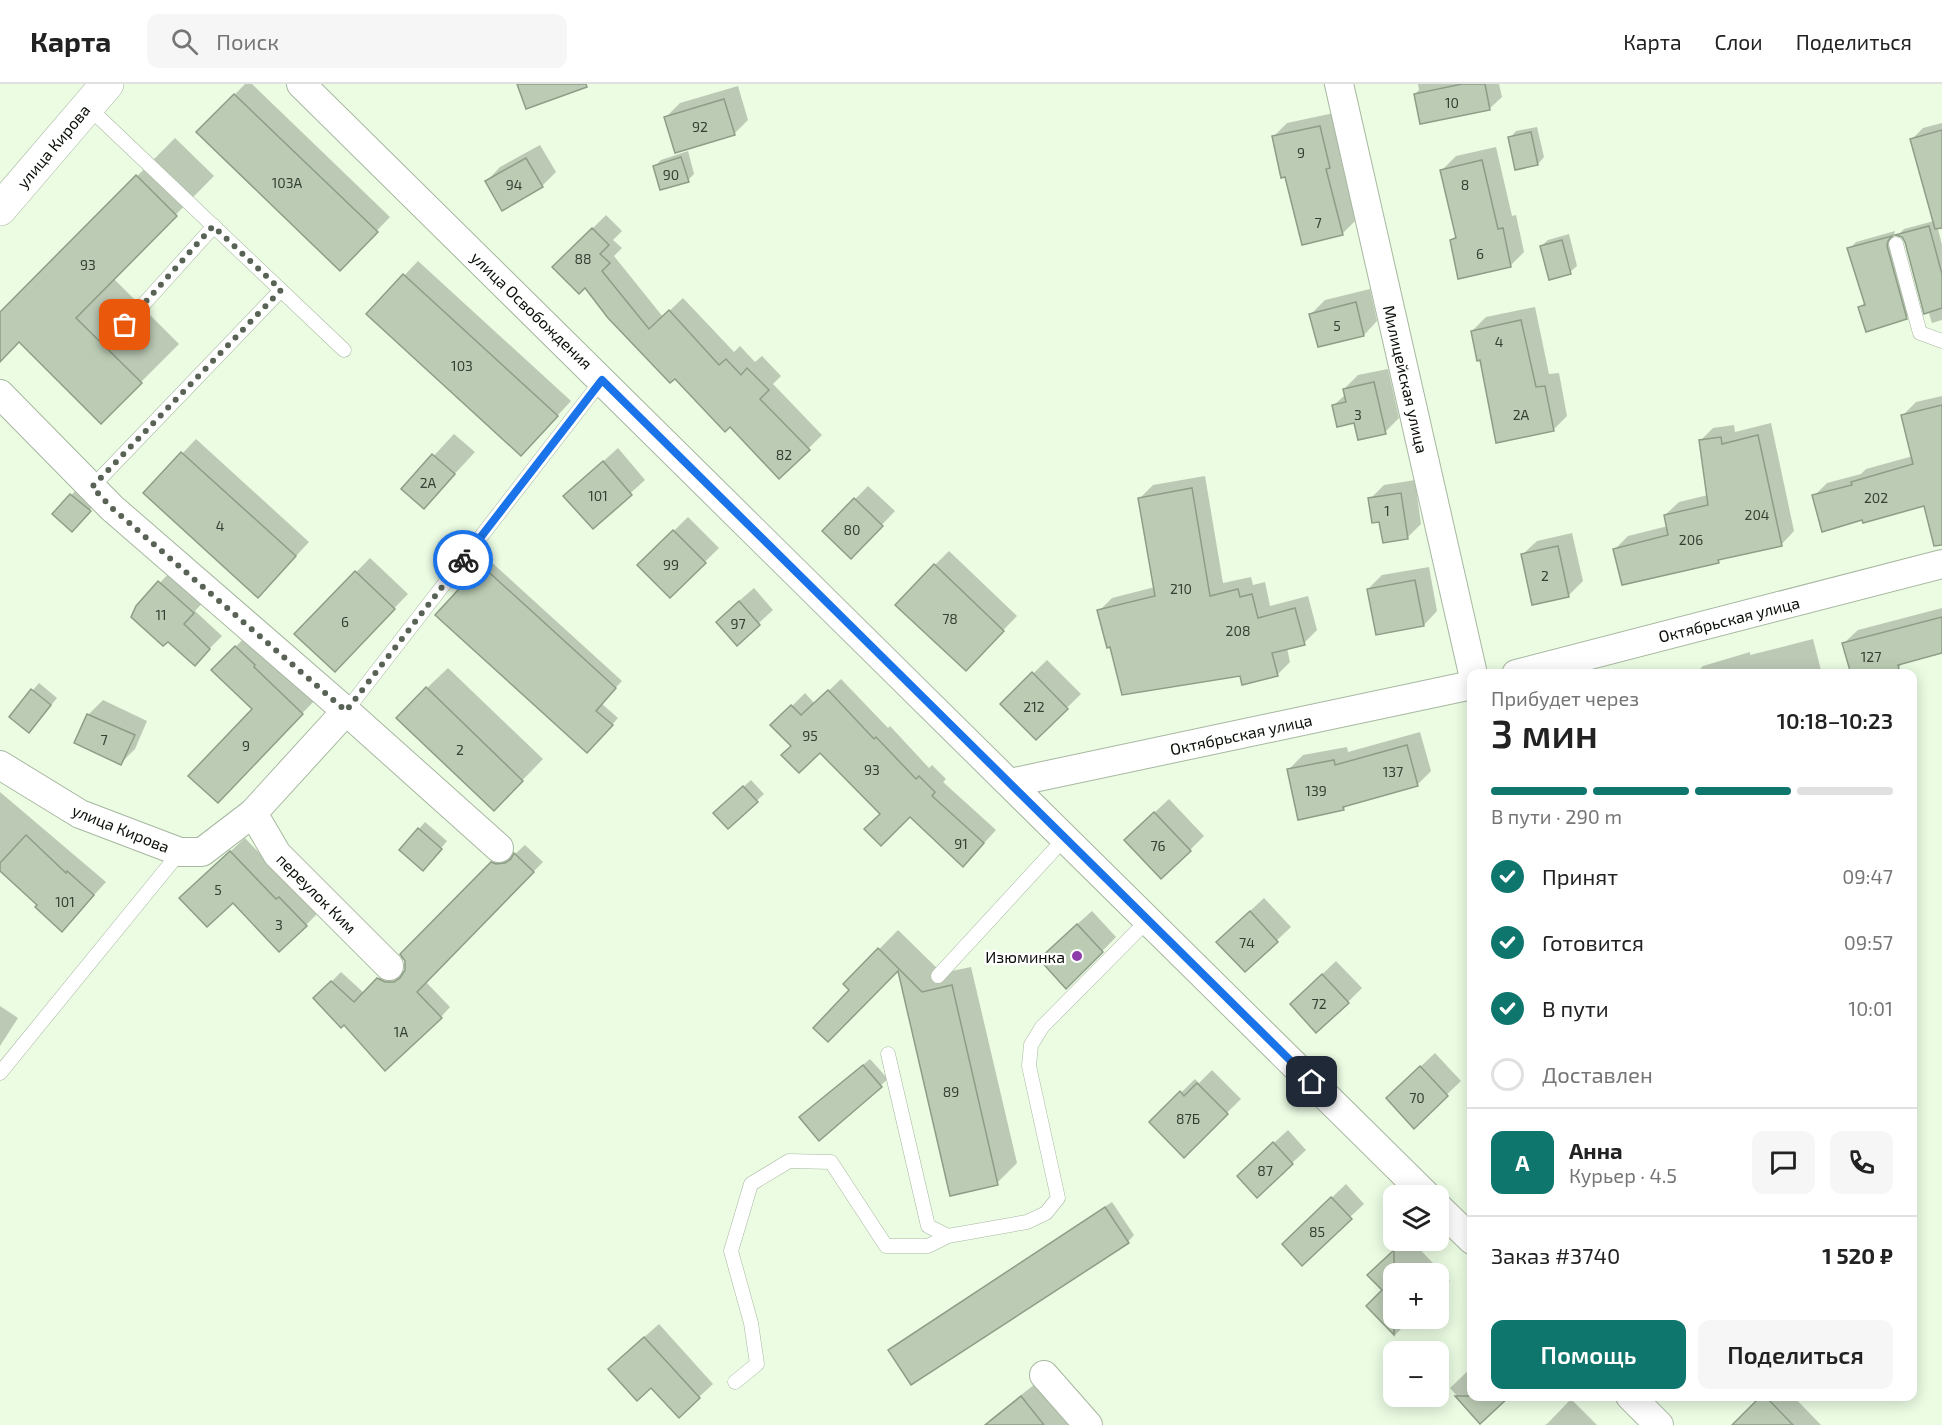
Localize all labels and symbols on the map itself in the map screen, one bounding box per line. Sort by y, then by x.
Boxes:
house number: 10 [1445,94,1459,111]
street label: улица Кирова [12,100,94,192]
house number: 92 [692,118,708,135]
house number: 9 [1297,144,1305,161]
house number: 90 [663,166,679,183]
house number: 103А [272,174,303,191]
house number: 94 [506,176,522,193]
house number: 8 [1461,176,1469,193]
house number: 7 [1314,214,1322,231]
house number: 6 [1476,245,1484,262]
street label: улица Освобождения [467,247,597,373]
house number: 88 [575,250,592,267]
house number: 93 [80,256,96,273]
pin [99,299,150,350]
street label: Милицейская улица [1379,303,1432,455]
house number: 5 [1333,317,1341,334]
house number: 4 [1495,333,1503,350]
house number: 103 [451,357,473,374]
house number: 3 [1354,406,1362,423]
house number: 2А [1513,406,1530,423]
house number: 82 [776,446,792,463]
house number: 2А [420,474,437,491]
house number: 101 [588,487,608,504]
house number: 202 [1864,489,1888,506]
house number: 1 [1384,502,1390,519]
house number: 204 [1745,506,1769,523]
house number: 4 [216,517,224,534]
house number: 80 [844,521,860,538]
courier [433,530,493,590]
house number: 206 [1679,531,1703,548]
house number: 99 [663,556,679,573]
house number: 2 [1541,567,1549,584]
house number: 210 [1170,580,1192,597]
street label: Октябрьская улица [1656,592,1802,647]
house number: 11 [155,606,167,623]
house number: 78 [942,610,958,627]
house number: 6 [341,613,349,630]
house number: 97 [730,615,746,632]
house number: 208 [1226,622,1250,639]
house number: 127 [1861,648,1881,665]
house number: 212 [1023,698,1045,715]
street label: Октябрьская улица [1168,710,1314,759]
house number: 95 [802,727,818,744]
house number: 7 [100,731,108,748]
house number: 9 [242,737,250,754]
house number: 2 [456,741,464,758]
house number: 93 [864,761,880,778]
house number: 137 [1383,763,1403,780]
house number: 139 [1305,782,1327,799]
street label: улица Кирова [69,800,173,857]
house number: 91 [954,835,968,852]
house number: 76 [1150,837,1166,854]
street label: переулок Ким [272,849,361,938]
house number: 5 [214,881,222,898]
house number: 101 [55,893,75,910]
house number: 3 [275,916,283,933]
house number: 74 [1239,934,1255,951]
place label: Изюминка [985,947,1065,966]
marker: Изюминка [1070,949,1084,963]
house number: 72 [1311,995,1327,1012]
house number: 1А [394,1023,408,1040]
pin [1286,1056,1337,1107]
house number: 89 [943,1083,959,1100]
house number: 70 [1409,1089,1425,1106]
house number: 87Б [1176,1110,1200,1127]
house number: 87 [1257,1162,1273,1179]
house number: 85 [1309,1223,1325,1240]

